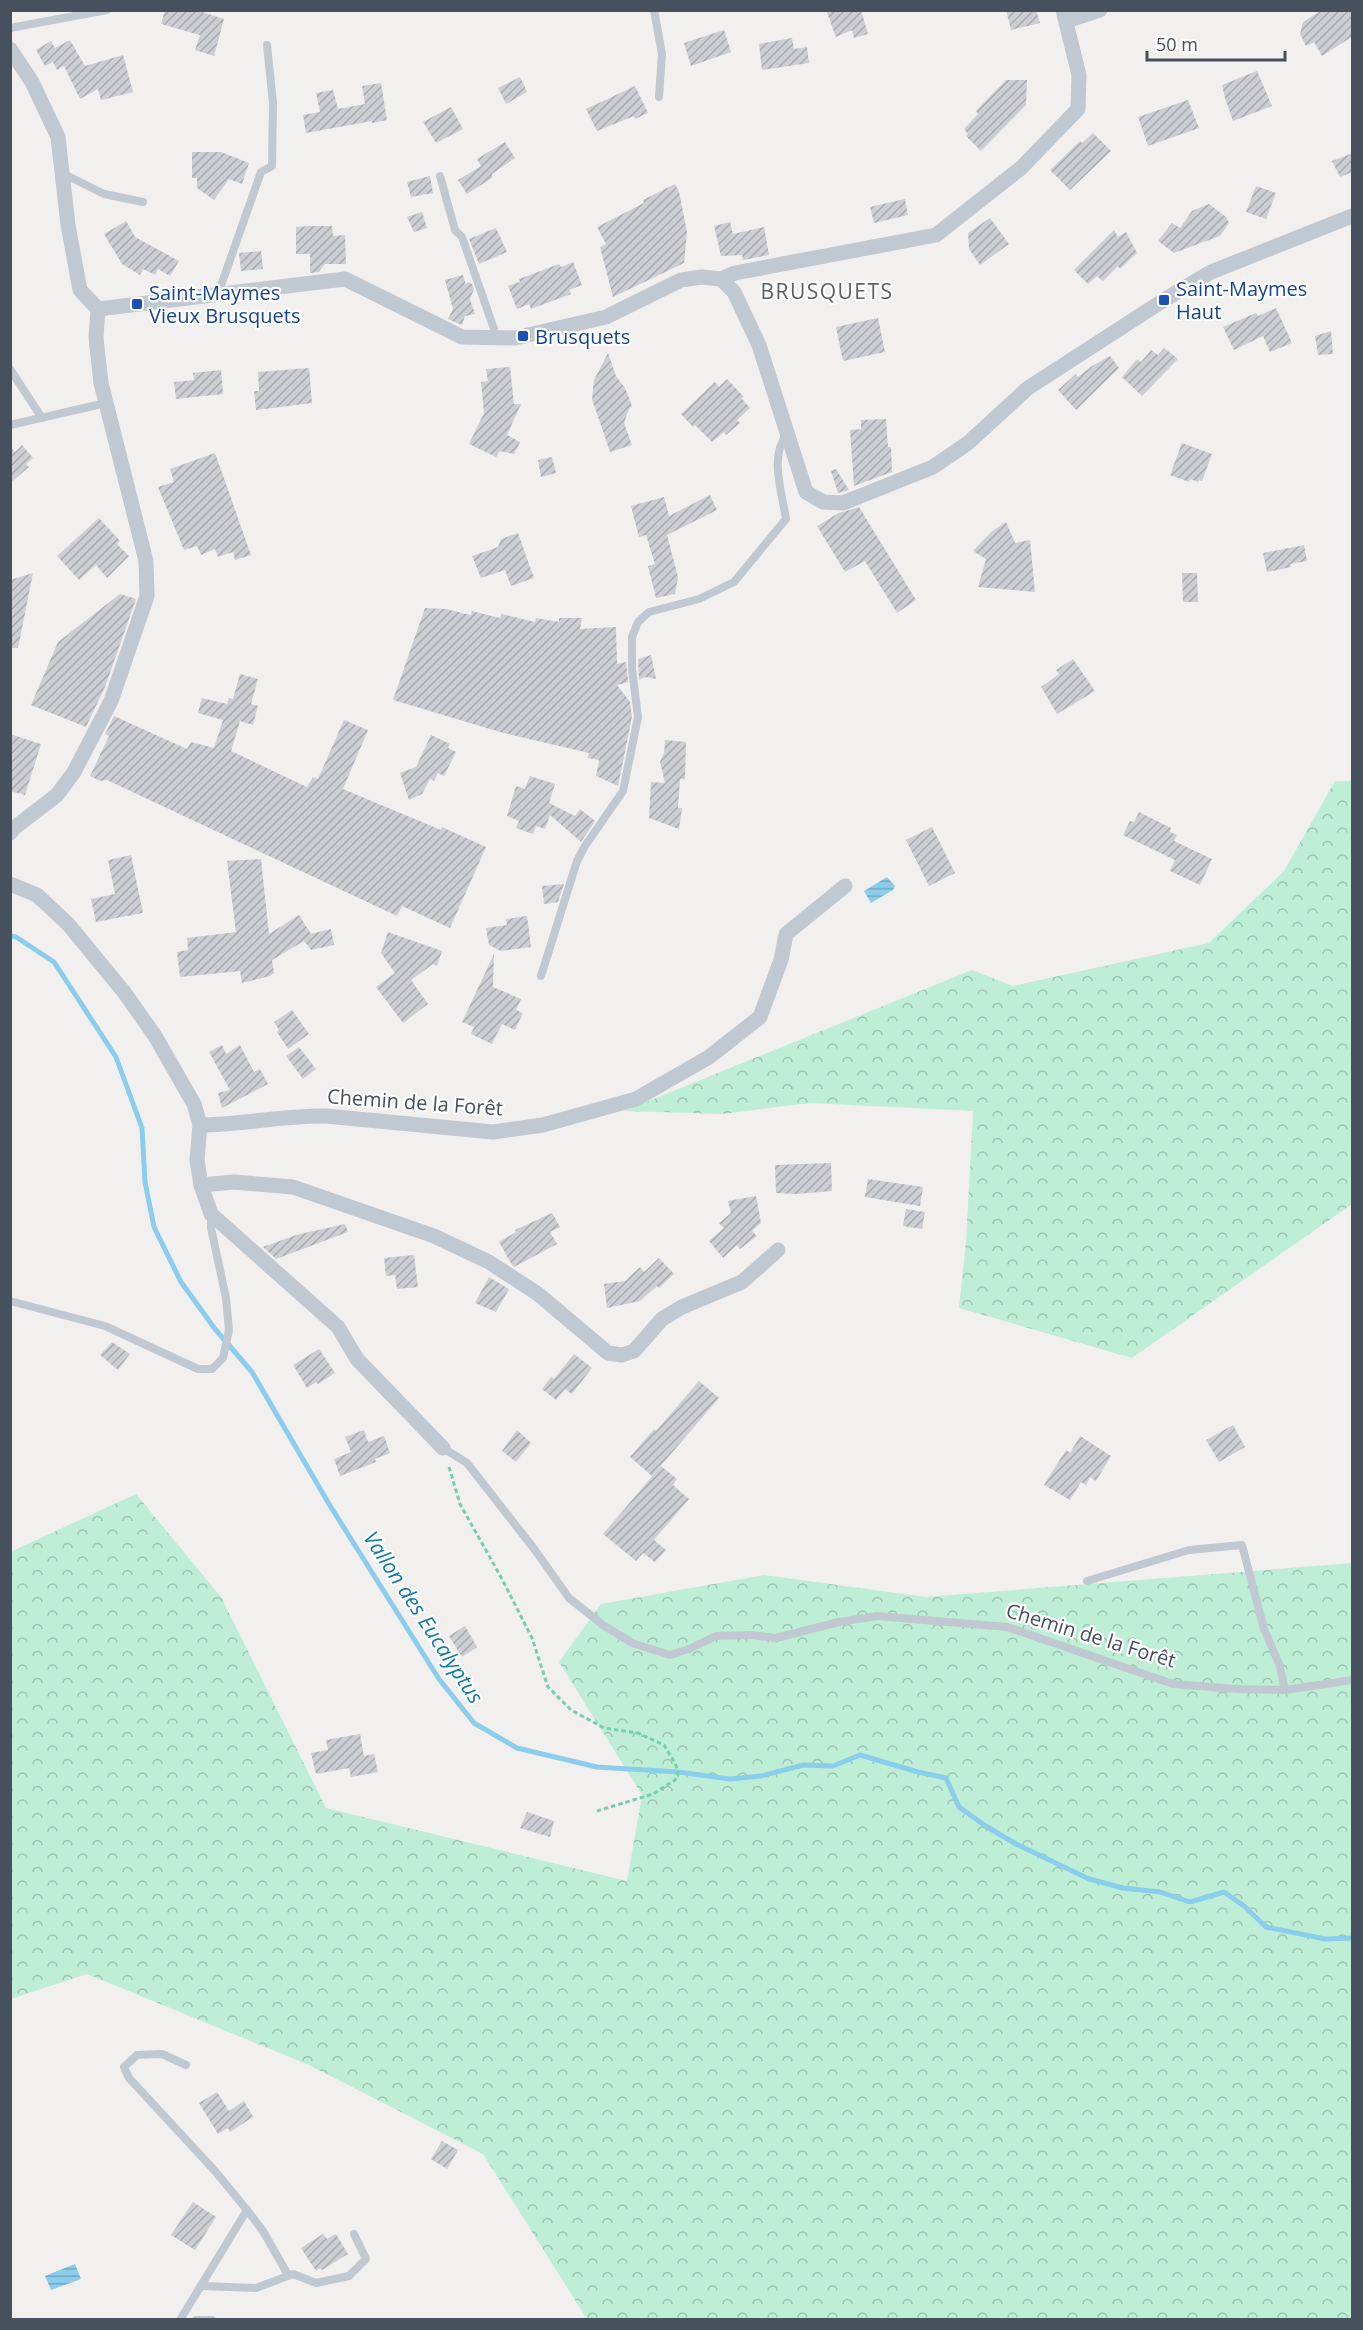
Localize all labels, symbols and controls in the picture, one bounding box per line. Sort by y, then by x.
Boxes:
scale bar [1147,24,1285,62]
text: 50 m [1156,32,1198,56]
place label: Saint-Maymes Haut [1176,275,1307,325]
district label: BRUSQUETS [760,277,894,305]
place label: Saint-Maymes Vieux Brusquets [149,279,300,329]
marker: Saint-Maymes Haut [1157,293,1171,307]
marker: Saint-Maymes Vieux Brusquets [130,297,144,311]
place label: Brusquets [535,323,630,350]
marker: Brusquets [516,329,530,343]
street label: Chemin de la Forêt [326,1082,504,1122]
water label: Vallon des Eucalyptus [358,1526,490,1708]
street label: Chemin de la Forêt [1003,1596,1179,1674]

